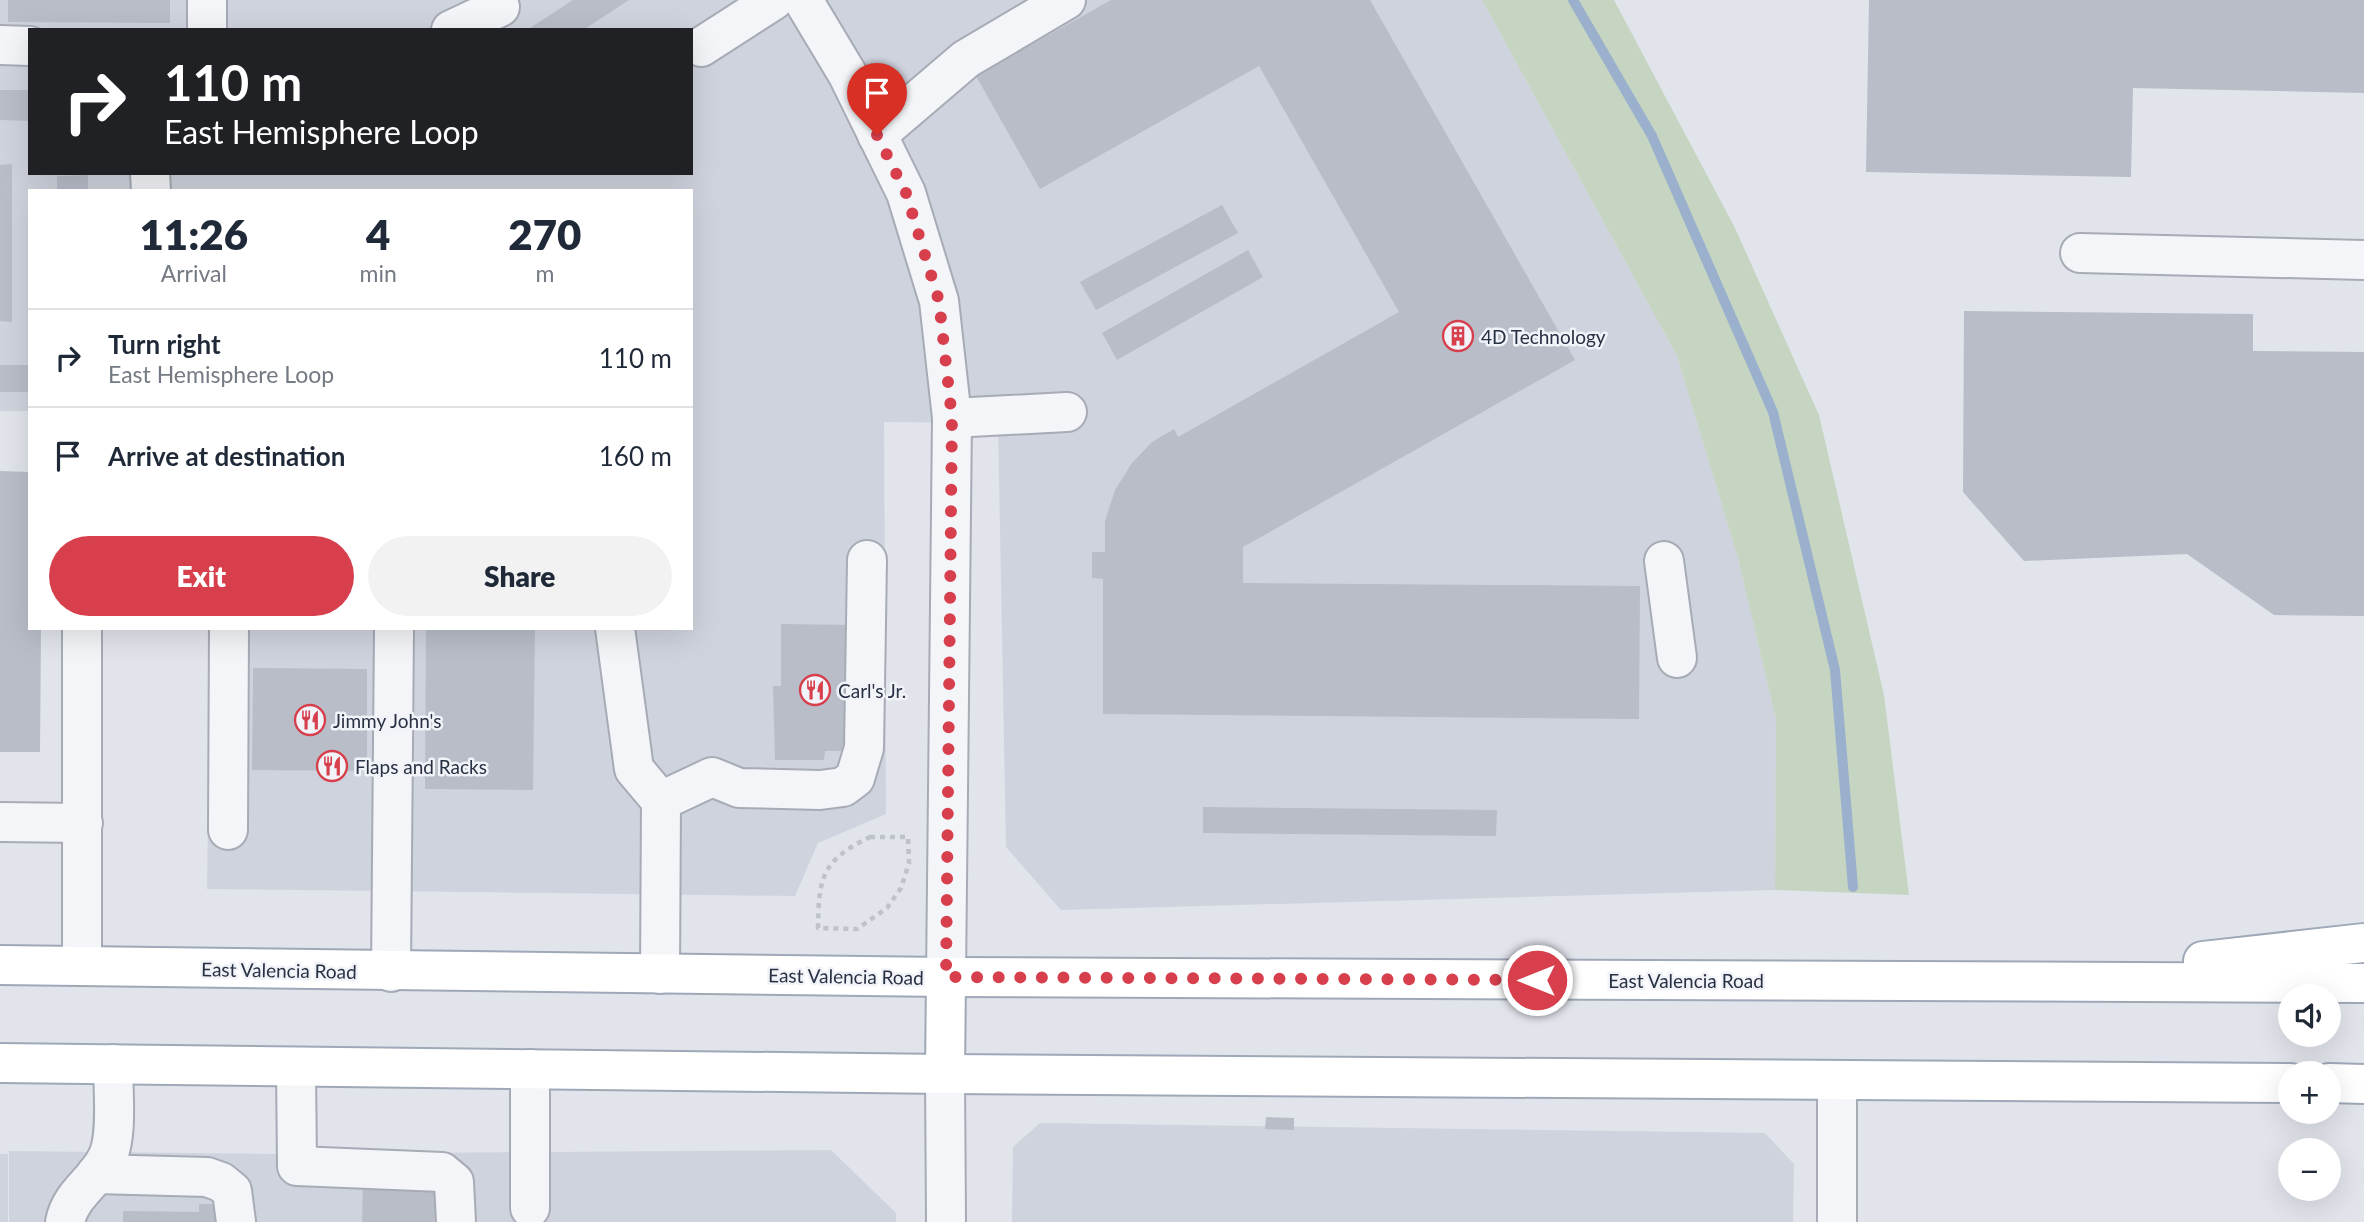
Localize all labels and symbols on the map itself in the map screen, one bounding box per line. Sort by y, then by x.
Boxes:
pin [847,63,907,135]
building icon: 4D Technology [1441,319,1475,353]
place label: 4D Technology [1481,325,1606,348]
restaurant icon: Carl's Jr. [798,673,832,707]
place label: Carl's Jr. [838,679,906,702]
restaurant icon: Jimmy John's [293,703,327,737]
place label: Jimmy John's [333,709,442,732]
restaurant icon: Flaps and Racks [315,749,349,783]
place label: Flaps and Racks [355,755,487,778]
position arrow [1500,943,1574,1017]
street label: East Valencia Road [201,957,357,983]
street label: East Valencia Road [768,963,924,989]
street label: East Valencia Road [1608,969,1764,992]

